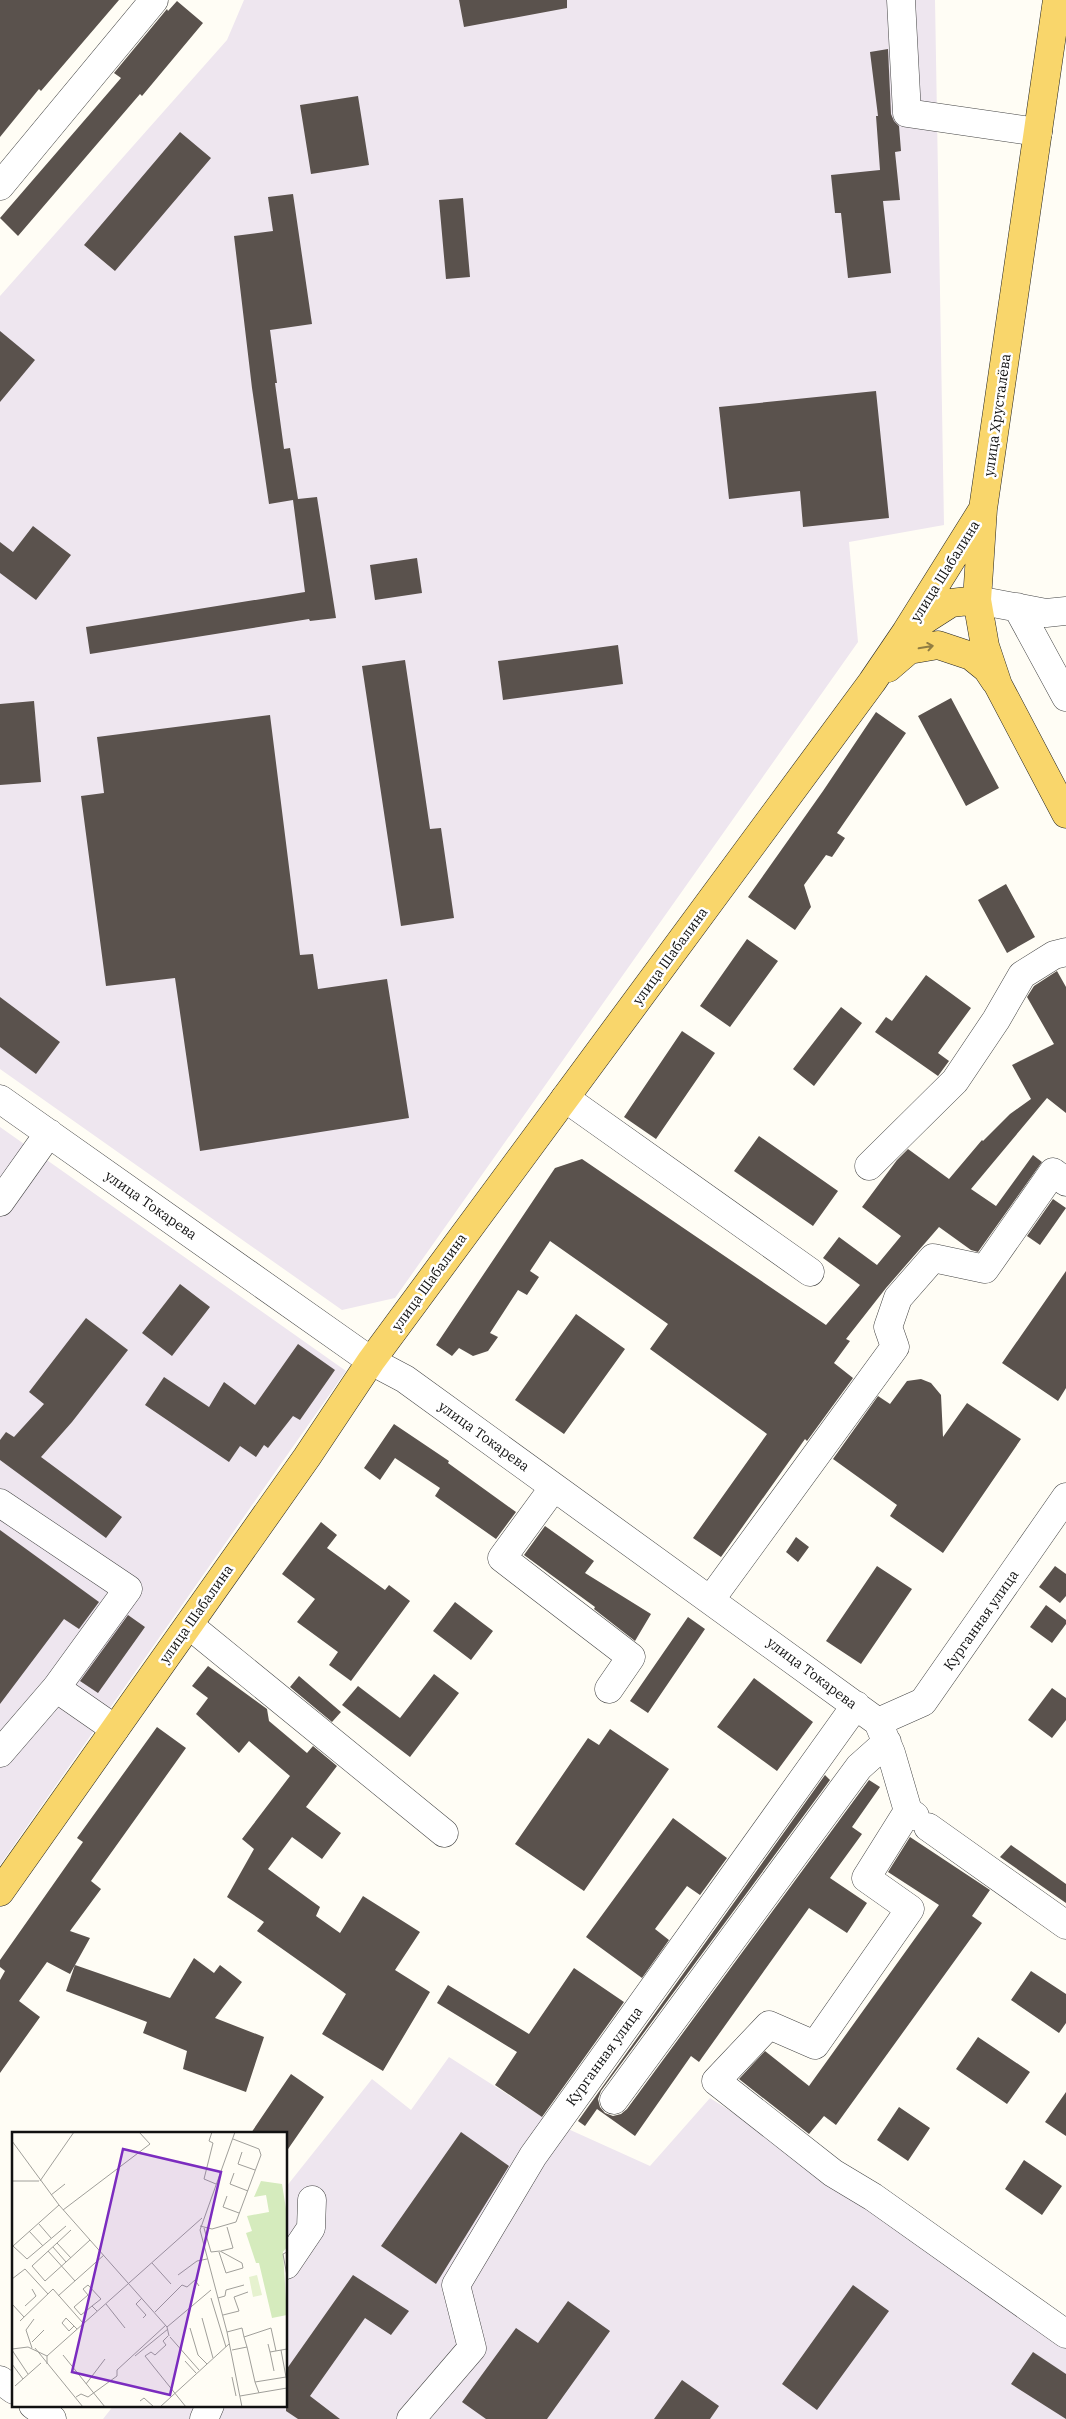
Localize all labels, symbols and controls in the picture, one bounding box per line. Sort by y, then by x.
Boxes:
street label: улица Хрусталёва [979,352,1015,478]
street label: улица Шабалина [906,516,984,625]
one-way arrow [917,641,933,651]
street label: улица Шабалина [628,903,712,1008]
street label: улица Токарева [101,1166,201,1244]
street label: улица Шабалина [387,1229,471,1334]
street label: улица Токарева [435,1397,534,1475]
street label: улица Шабалина [155,1561,237,1667]
street label: Курганная улица [940,1566,1023,1674]
street label: улица Токарева [763,1633,861,1713]
street label: Курганная улица [562,2002,646,2109]
inset map [12,2132,288,2406]

